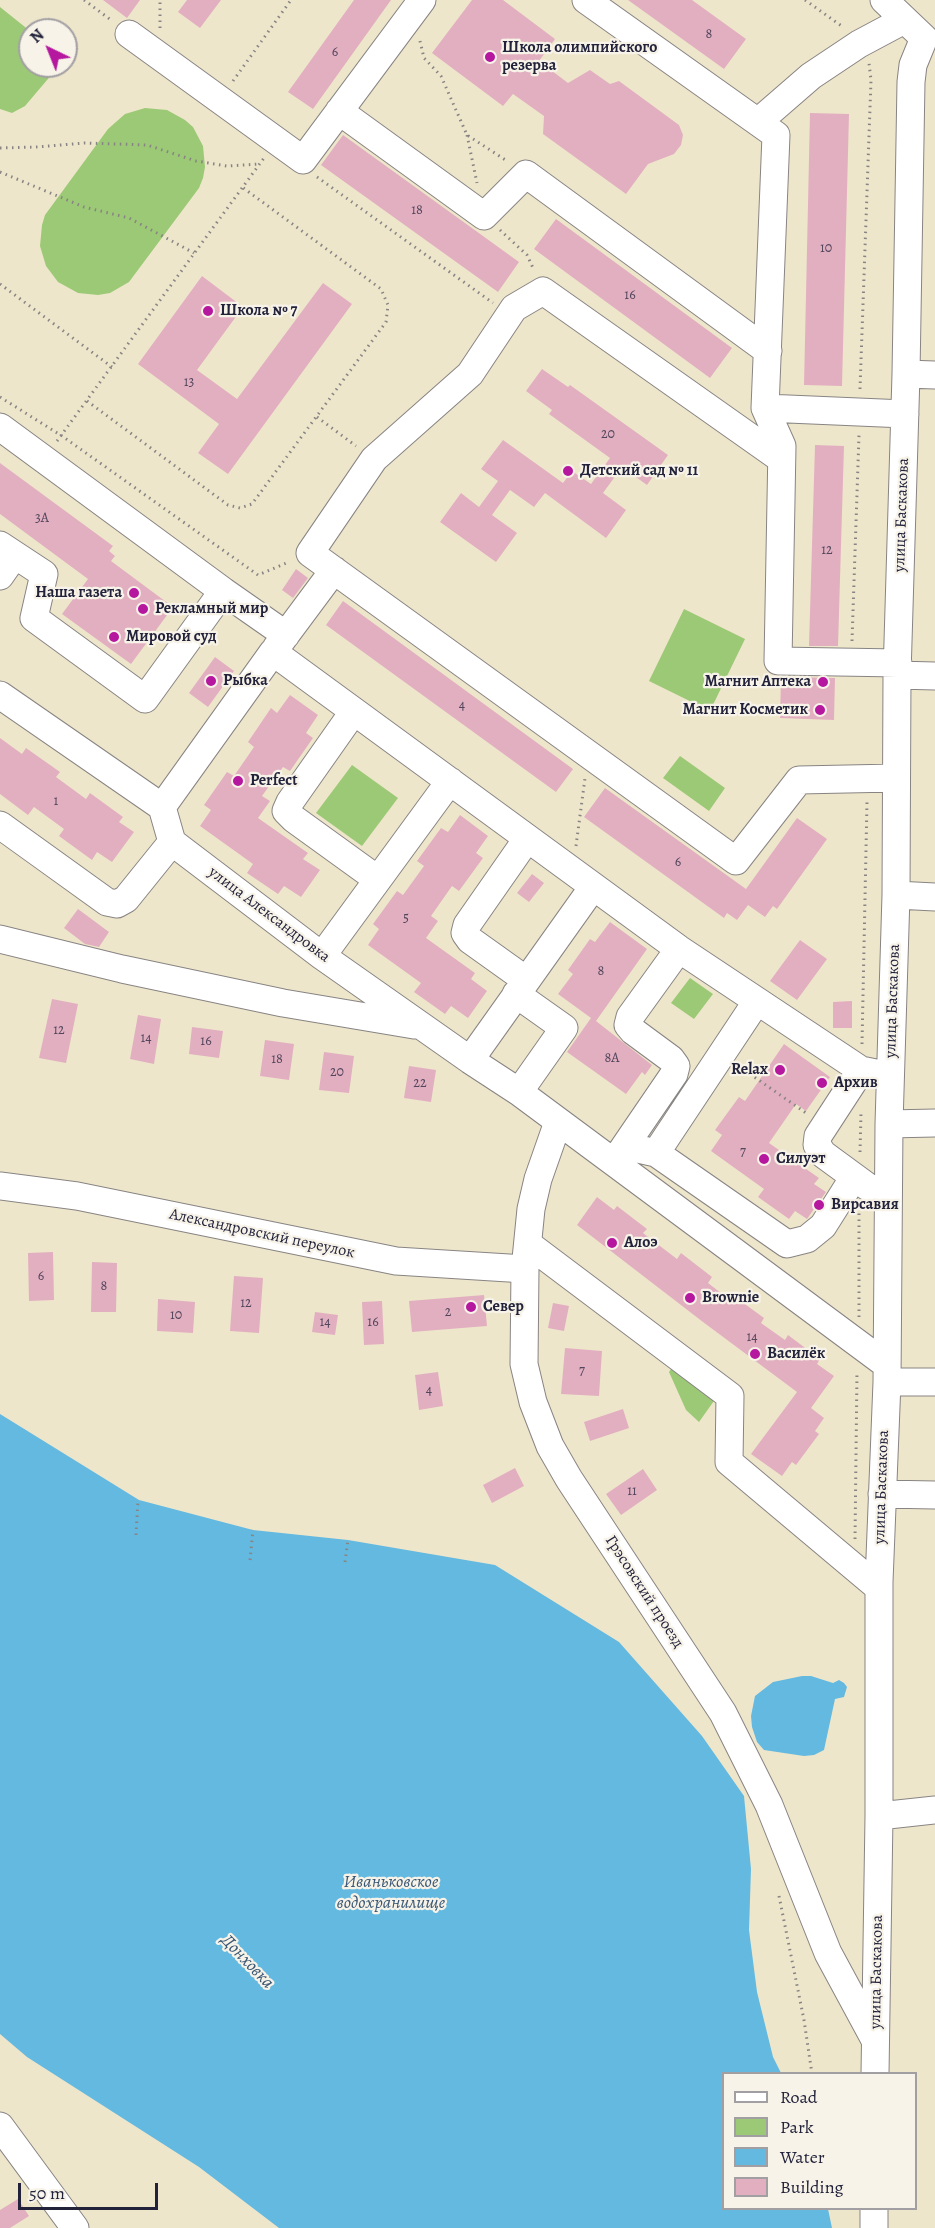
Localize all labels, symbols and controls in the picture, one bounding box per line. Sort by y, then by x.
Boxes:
north arrow [18,18,78,78]
text: N [25,24,49,48]
house number: 8 [706,27,712,43]
place label: Школа олимпийского резерва [502,38,657,76]
house number: 6 [332,45,338,61]
marker: Школа олимпийского резерва [483,50,497,64]
house number: 18 [411,203,423,219]
house number: 10 [820,241,832,257]
house number: 16 [624,288,636,304]
place label: Школа № 7 [220,301,297,321]
marker: Школа № 7 [201,304,215,318]
house number: 13 [184,375,194,391]
house number: 20 [601,427,615,443]
street label: улица Баскакова [890,458,914,572]
place label: Детский сад № 11 [580,461,698,481]
marker: Детский сад № 11 [561,464,575,478]
house number: 3А [35,511,49,527]
house number: 12 [821,543,833,559]
place label: Наша газета [35,583,122,603]
marker: Наша газета [127,586,141,600]
place label: Рекламный мир [155,599,268,619]
marker: Рекламный мир [136,602,150,616]
place label: Мировой суд [126,627,217,647]
marker: Мировой суд [107,630,121,644]
place label: Рыбка [223,671,268,691]
place label: Магнит Аптека [705,672,811,692]
marker: Рыбка [204,674,218,688]
marker: Магнит Аптека [816,675,830,689]
house number: 4 [459,698,465,714]
place label: Магнит Косметик [682,700,808,720]
marker: Магнит Косметик [813,703,827,717]
place label: Perfect [250,771,298,791]
marker: Perfect [231,774,245,788]
house number: 1 [54,794,58,810]
house number: 6 [675,855,681,871]
street label: улица Александровка [204,863,334,967]
house number: 5 [403,911,409,927]
street label: улица Баскакова [881,944,905,1058]
house number: 8 [598,964,604,980]
house number: 12 [53,1023,65,1039]
house number: 14 [140,1031,152,1047]
house number: 16 [200,1034,212,1050]
house number: 8А [605,1051,619,1067]
house number: 18 [271,1052,283,1068]
place label: Relax [731,1060,768,1080]
marker: Relax [773,1063,787,1077]
house number: 20 [330,1065,344,1081]
place label: Архив [834,1073,878,1093]
house number: 22 [413,1076,427,1092]
marker: Архив [815,1076,829,1090]
house number: 7 [740,1145,746,1161]
place label: Силуэт [776,1149,826,1169]
marker: Силуэт [757,1152,771,1166]
place label: Вирсавия [831,1195,899,1215]
marker: Вирсавия [812,1198,826,1212]
street label: Александровский переулок [168,1205,356,1263]
place label: Алоэ [624,1233,658,1253]
marker: Алоэ [605,1236,619,1250]
house number: 6 [38,1269,44,1285]
house number: 8 [101,1279,107,1295]
place label: Brownie [702,1288,759,1308]
marker: Brownie [683,1291,697,1305]
house number: 12 [240,1296,252,1312]
place label: Север [483,1297,524,1317]
marker: Север [464,1300,478,1314]
house number: 2 [445,1305,451,1321]
house number: 10 [170,1308,182,1324]
house number: 14 [319,1315,331,1331]
house number: 16 [367,1315,379,1331]
house number: 14 [746,1330,758,1346]
place label: Василёк [767,1344,825,1364]
marker: Василёк [748,1347,762,1361]
house number: 7 [579,1364,585,1380]
house number: 4 [426,1383,432,1399]
street label: улица Баскакова [870,1430,894,1544]
house number: 11 [627,1484,637,1500]
street label: Грэсовский проезд [601,1532,687,1652]
water label: Иваньковское водохранилище [337,1872,445,1914]
street label: улица Баскакова [866,1915,888,2029]
water label: Донховка [216,1930,278,1994]
legend [722,2072,917,2210]
text: Road [780,2085,817,2109]
text: Park [780,2115,814,2139]
text: Water [780,2145,825,2169]
scale bar [21,2171,160,2209]
text: Building [780,2175,844,2199]
text: 50 m [29,2181,65,2205]

